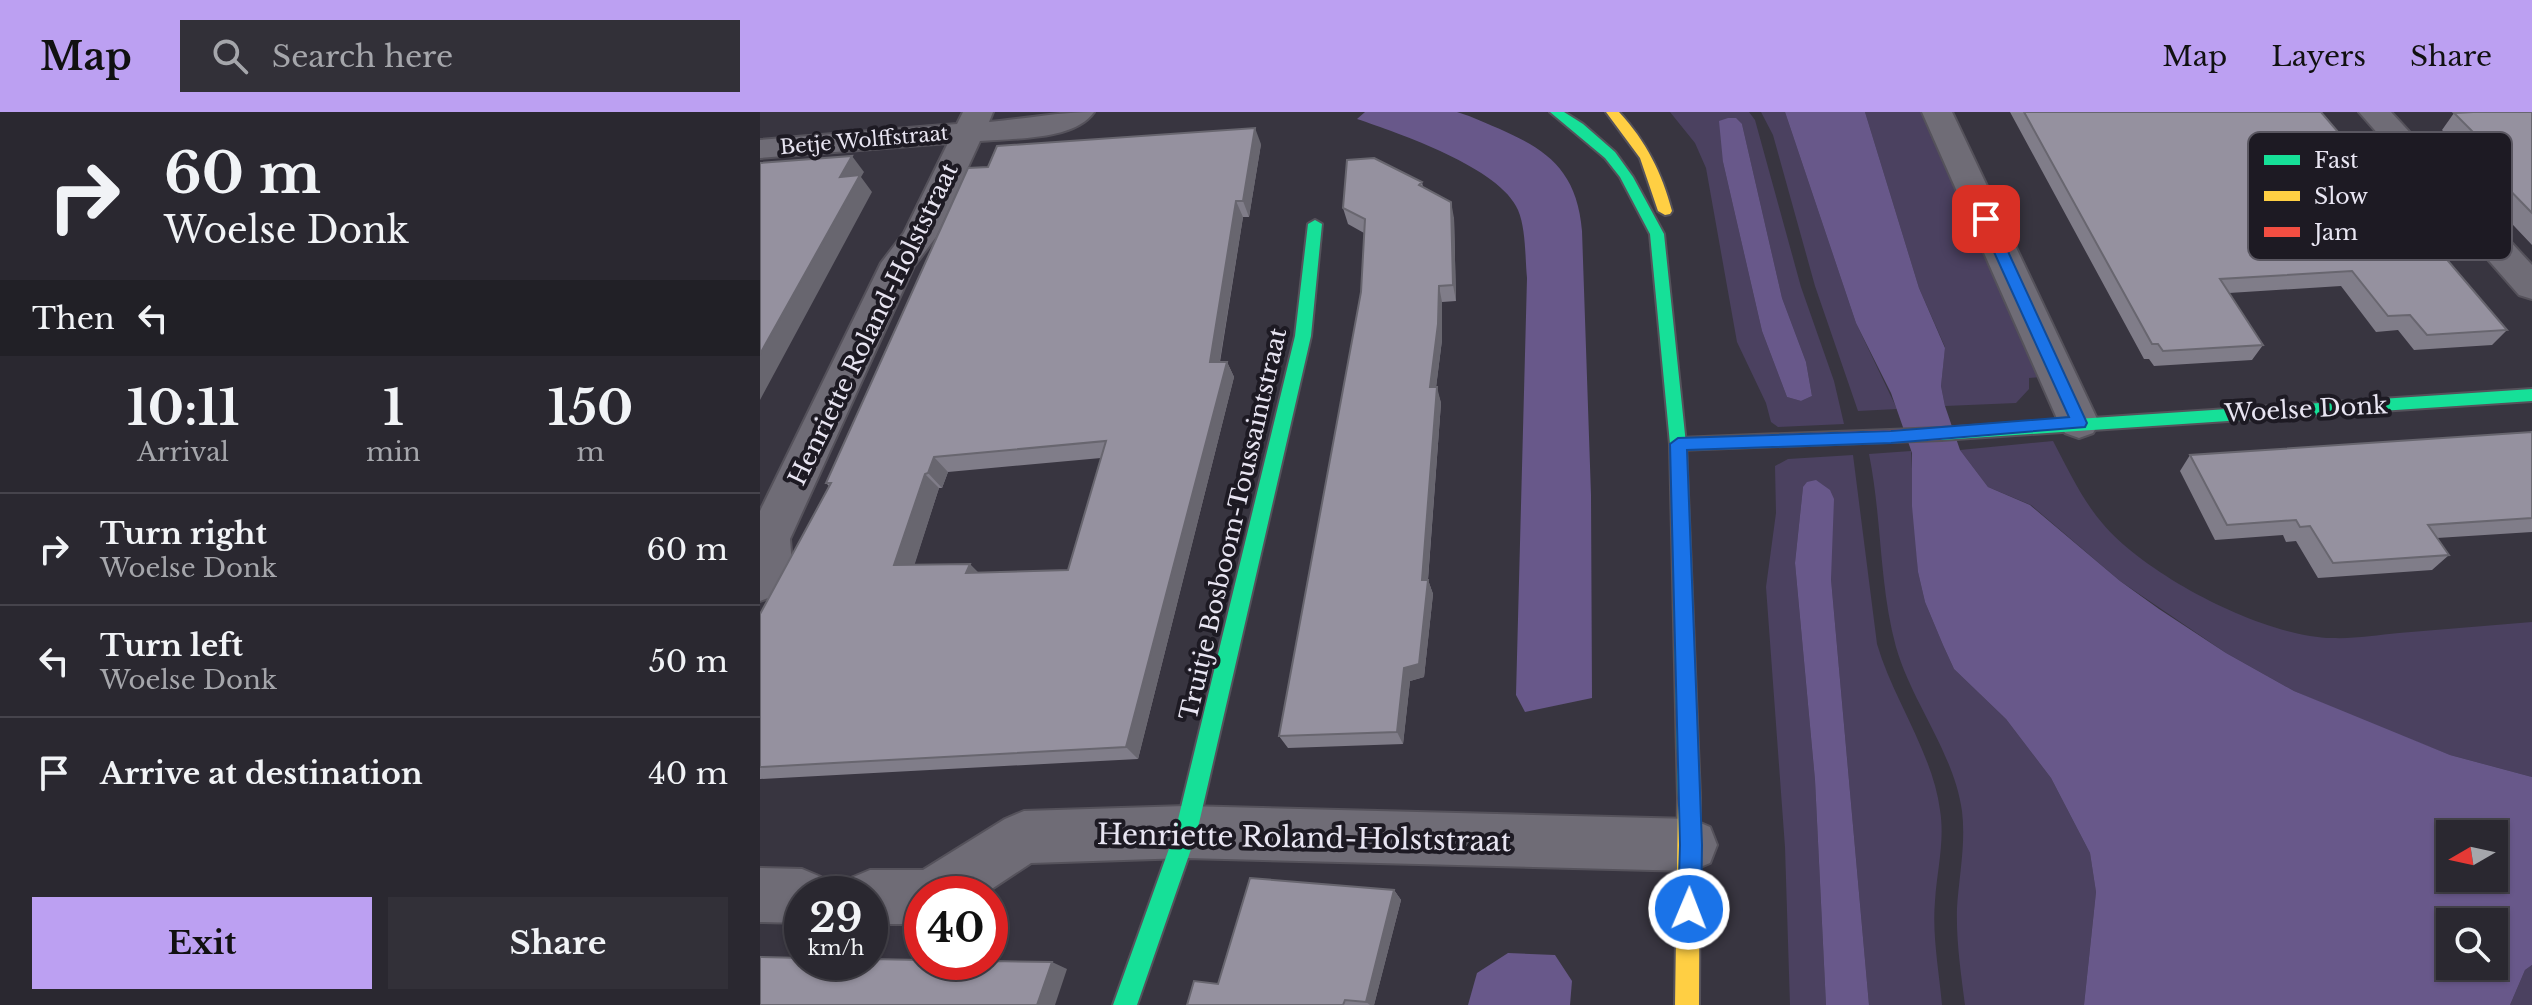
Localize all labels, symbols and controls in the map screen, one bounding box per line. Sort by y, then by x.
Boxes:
search box [180,20,740,92]
text: Map [40,33,132,80]
icon: search [208,34,252,78]
text: Search here [272,38,453,75]
text: Map [2162,39,2227,74]
text: Layers [2271,39,2366,74]
text: Share [2410,39,2492,74]
street label: Betje Wolffstraat [779,121,950,159]
legend [2248,132,2512,260]
text: 60 m [164,139,321,208]
icon: right [32,144,136,248]
text: Fast [2314,147,2359,174]
street label: Henriette Roland-Holststraat [782,158,964,490]
text: Slow [2314,183,2368,210]
pin [1952,185,2020,253]
icon: arrive [1964,197,2008,241]
text: Woelse Donk [164,208,409,253]
text: Jam [2311,219,2358,246]
icon: left [131,296,175,340]
text: Then [32,300,115,337]
street label: Truitje Bosboom-Toussaintstraat [1174,325,1292,723]
text: 10:11 [127,378,239,438]
text: 1 [383,378,404,438]
text: 150 [548,378,633,438]
street label: Woelse Donk [2223,390,2389,428]
text: Arrival [137,436,229,468]
text: min [366,436,421,468]
text: m [576,436,604,468]
text: Turn right [100,515,267,552]
icon: right [32,527,76,571]
text: 60 m [646,531,728,568]
text: Woelse Donk [100,552,277,584]
text: Turn left [100,627,243,664]
icon: left [32,639,76,683]
text: 50 m [649,643,728,680]
text: Woelse Donk [100,664,277,696]
icon: arrive [32,751,76,795]
text: Arrive at destination [100,755,423,792]
text: 40 m [648,755,728,792]
street label: Henriette Roland-Holststraat [1097,817,1512,859]
north arrow [2436,820,2508,892]
map controls [2436,820,2508,980]
position arrow [1647,867,1731,951]
speed limit sign: 40 [904,876,1008,980]
text: 29 [810,893,863,943]
button: Exit [32,897,372,989]
button: Share [388,897,728,989]
button: search [2436,908,2508,980]
text: km/h [808,936,864,960]

